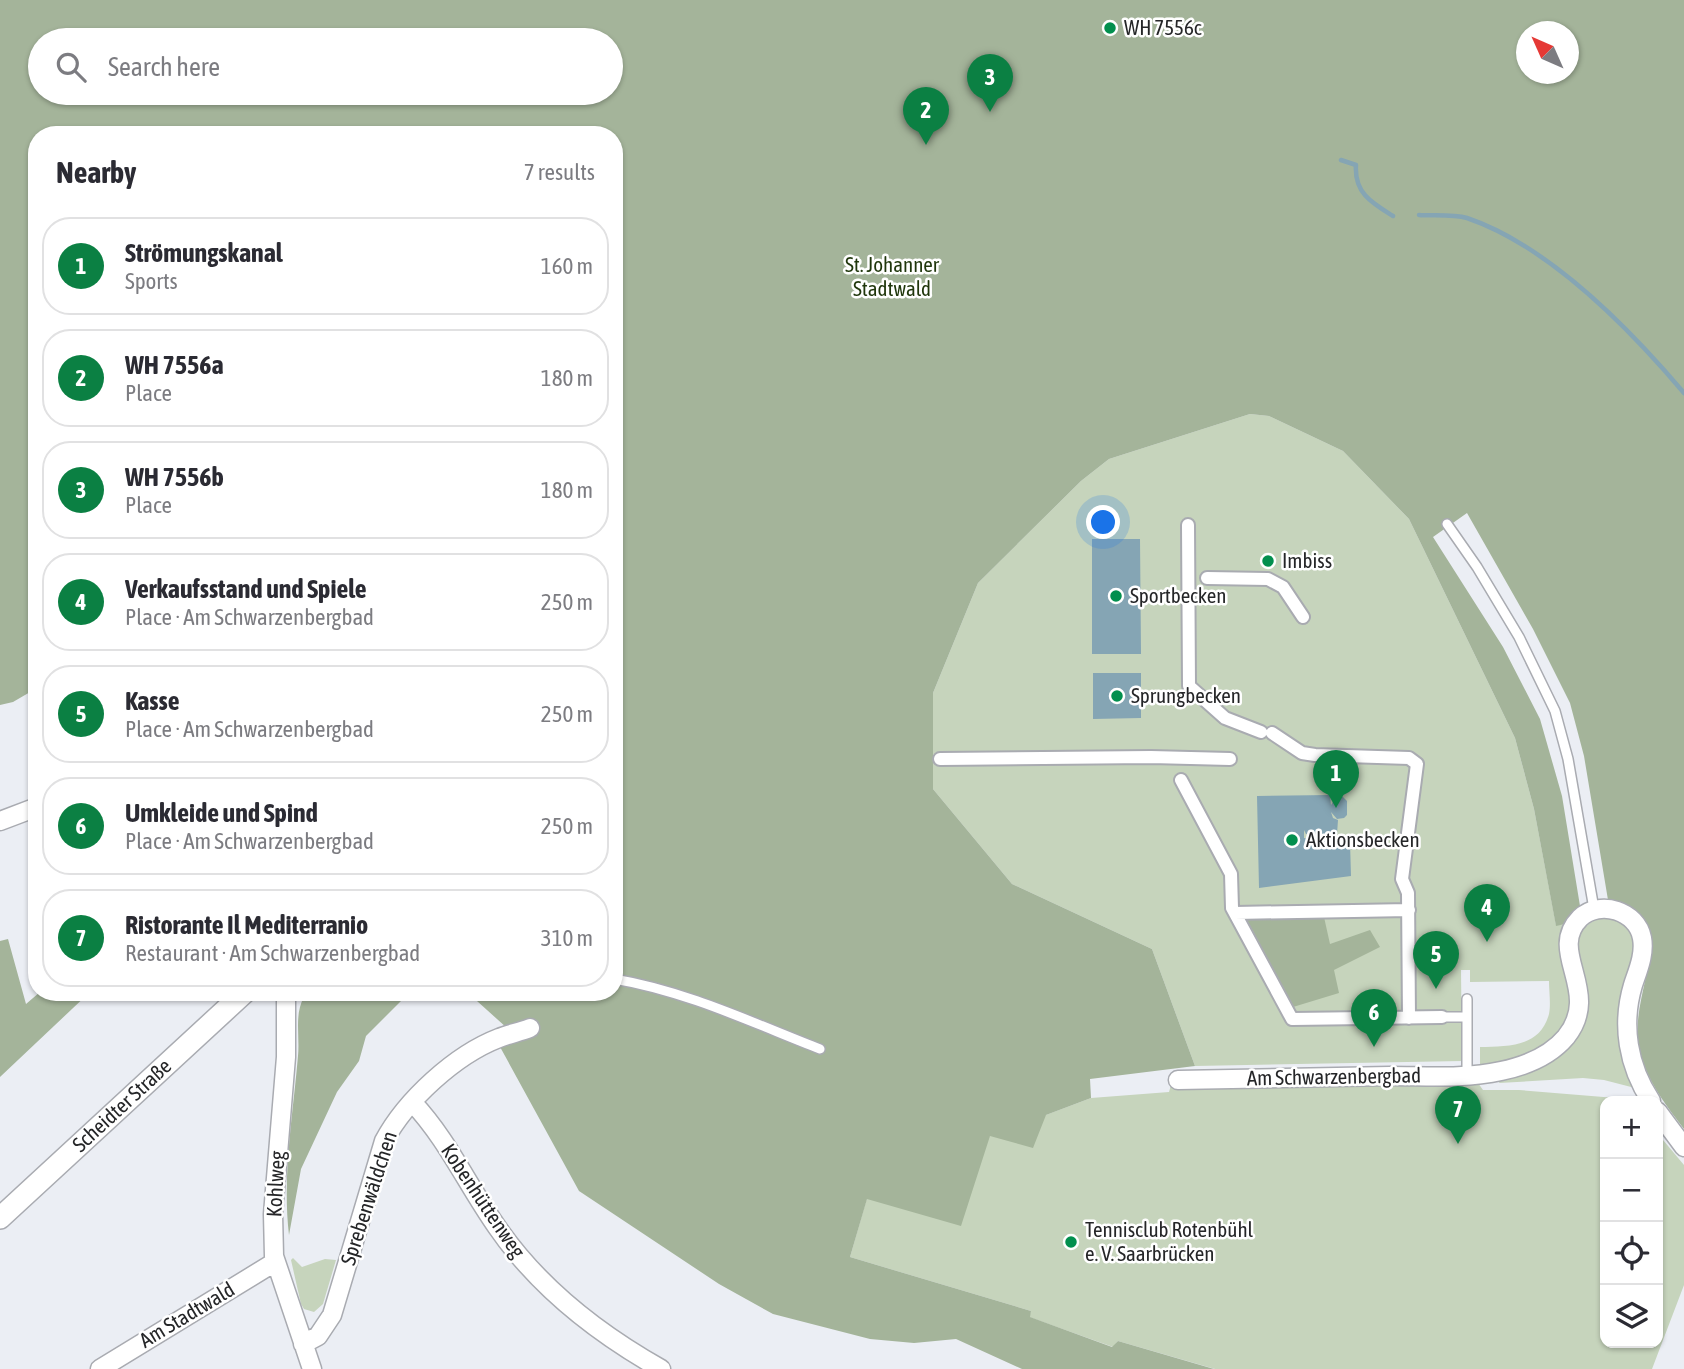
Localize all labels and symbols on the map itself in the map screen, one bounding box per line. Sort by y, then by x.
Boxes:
place label: WH 7556c [1124,15,1202,39]
marker: WH 7556c [1102,20,1118,36]
north arrow [1516,21,1579,84]
pin: 3 [967,54,1013,112]
pin: 2 [903,87,949,145]
park label: St. Johanner Stadtwald [845,252,940,300]
your location [1086,505,1120,539]
place label: Imbiss [1282,548,1332,572]
marker: Imbiss [1260,553,1276,569]
place label: Sportbecken [1130,583,1226,607]
marker: Sportbecken [1108,588,1124,604]
place label: Sprungbecken [1131,683,1241,707]
marker: Sprungbecken [1109,688,1125,704]
pin: 1 [1313,750,1359,808]
place label: Aktionsbecken [1306,827,1420,851]
marker: Aktionsbecken [1284,832,1300,848]
pin: 4 [1464,884,1510,942]
pin: 5 [1413,931,1459,989]
pin: 6 [1351,989,1397,1047]
street label: Scheidter Straße [67,1053,176,1156]
street label: Am Schwarzenbergbad [1247,1062,1421,1090]
pin: 7 [1435,1086,1481,1144]
street label: Sprebenwäldchen [335,1128,401,1268]
street label: Kobenhüttenweg [437,1139,531,1262]
street label: Kohlweg [261,1150,289,1218]
place label: Tennisclub Rotenbühl e. V. Saarbrücken [1085,1217,1254,1265]
marker: Tennisclub Rotenbühl e. V. Saarbrücken [1063,1234,1079,1250]
street label: Am Stadtwald [135,1276,238,1352]

